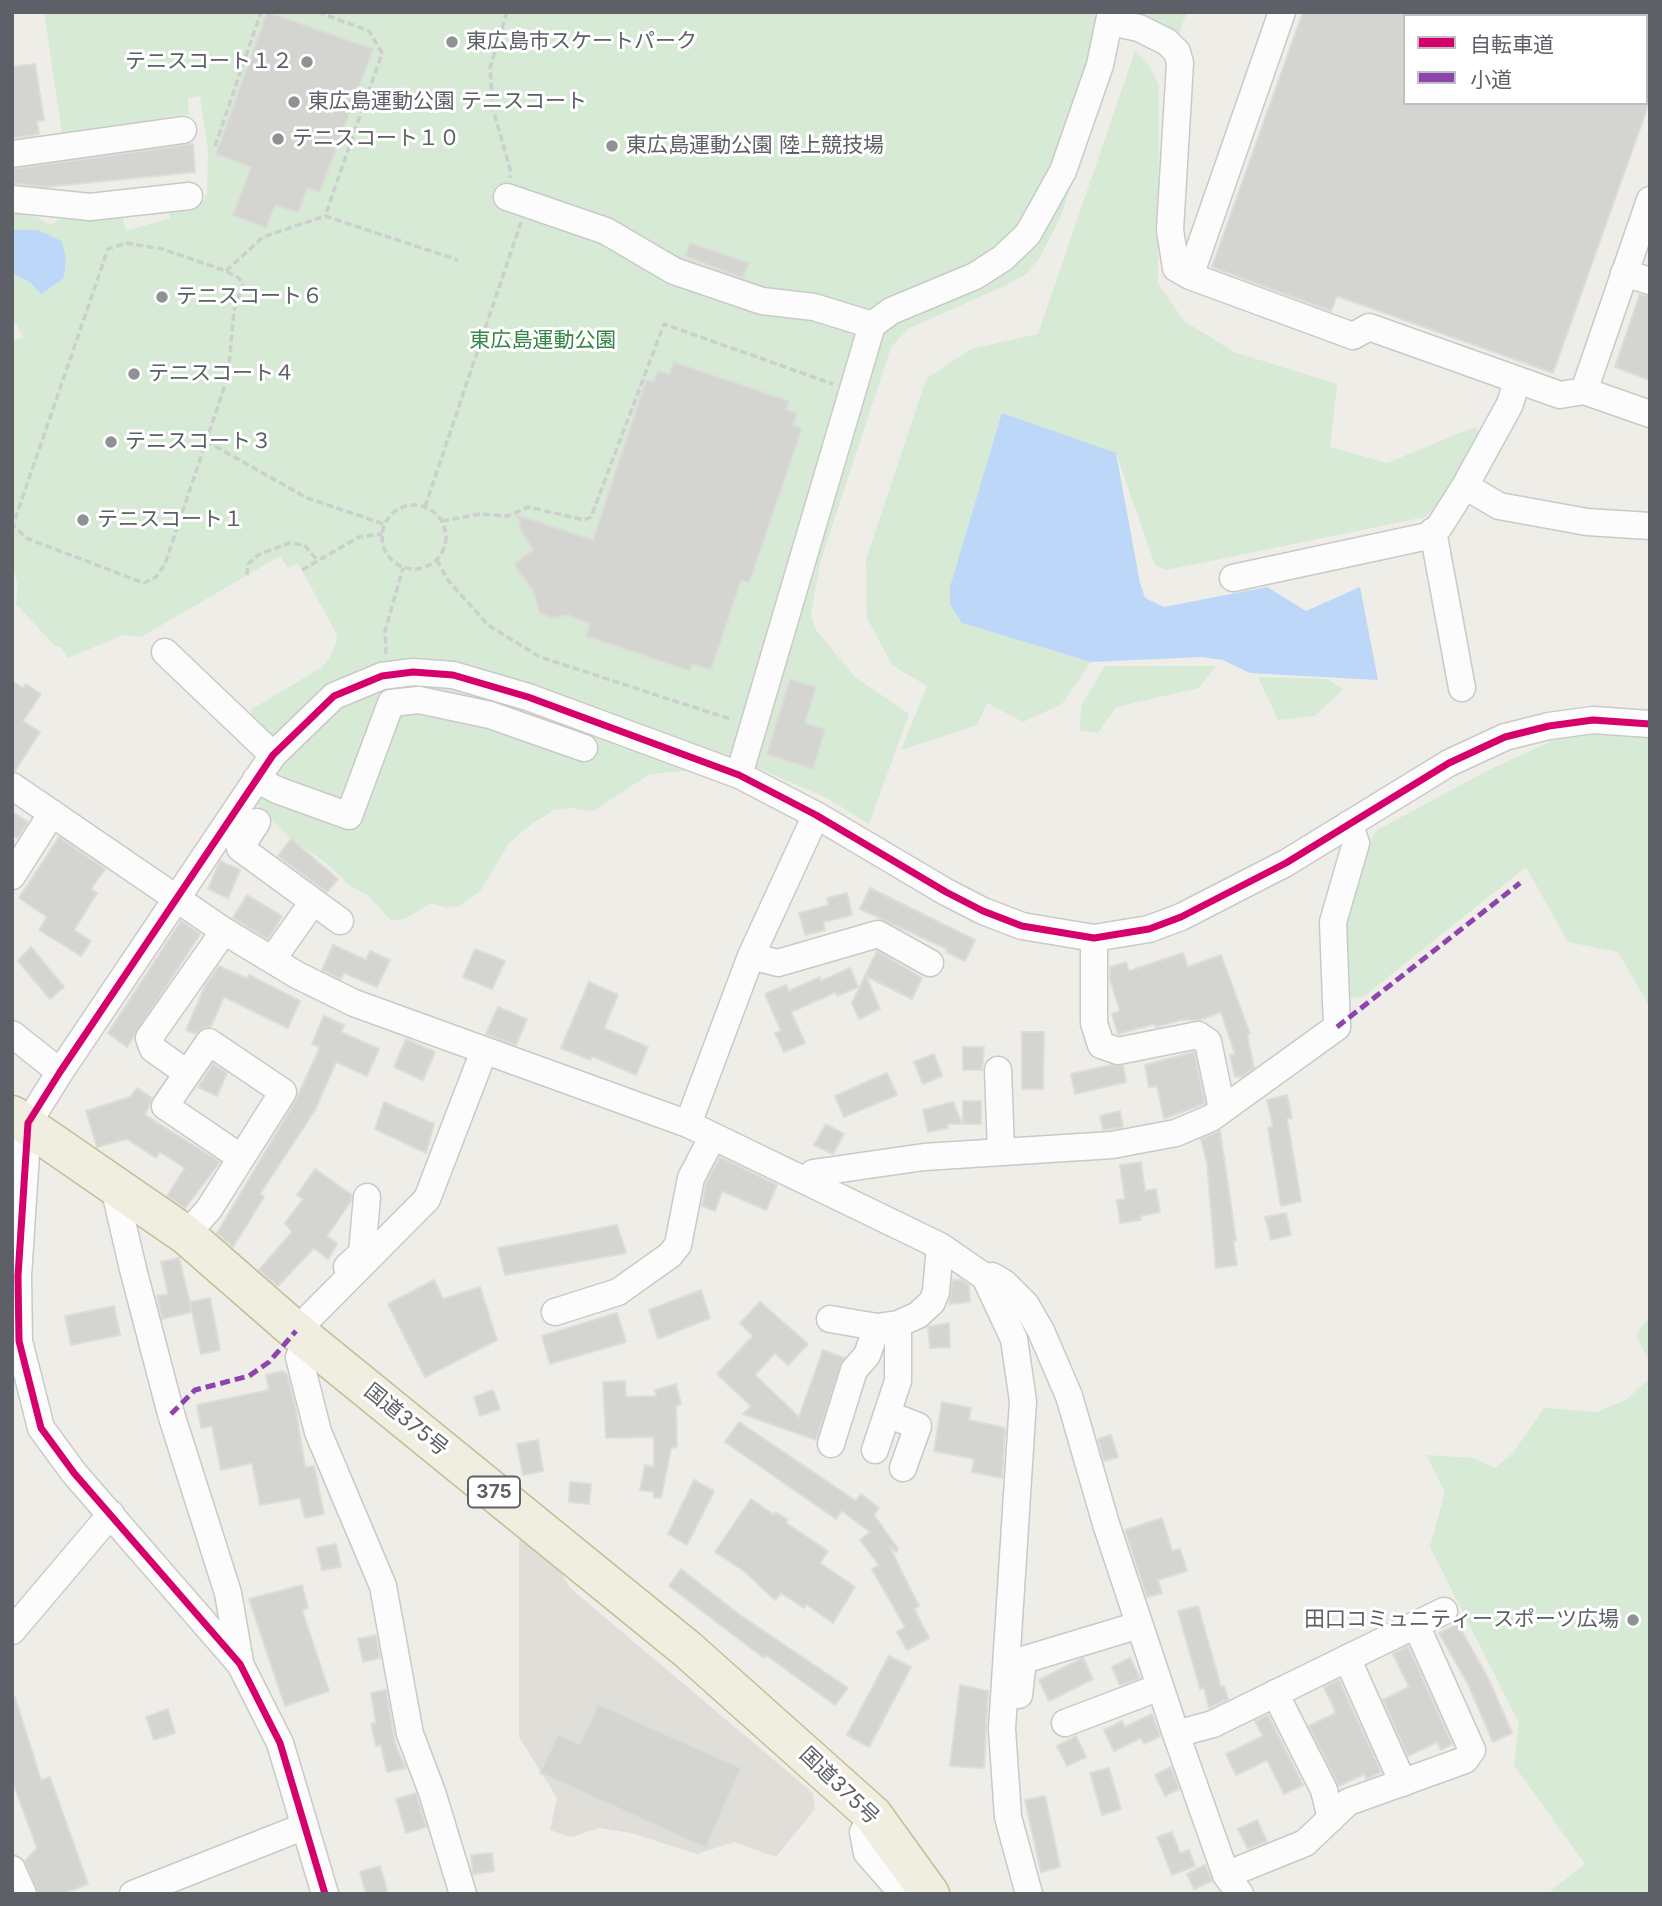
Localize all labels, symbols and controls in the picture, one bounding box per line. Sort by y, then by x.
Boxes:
legend [1403,14,1648,105]
place label: 東広島市スケートパーク [466,29,697,55]
text: 自転車道 [1470,32,1554,57]
marker: 東広島市スケートパーク [444,34,460,50]
place label: テニスコート１２ [125,49,293,75]
marker: テニスコート１２ [299,54,315,70]
text: 小道 [1470,67,1512,92]
place label: 東広島運動公園 テニスコート [308,89,587,115]
marker: 東広島運動公園 テニスコート [286,94,302,110]
place label: テニスコート１０ [292,126,460,152]
marker: テニスコート１０ [270,131,286,147]
place label: 東広島運動公園 陸上競技場 [626,133,884,159]
marker: 東広島運動公園 陸上競技場 [604,138,620,154]
place label: テニスコート６ [176,284,323,310]
marker: テニスコート６ [154,289,170,305]
park label: 東広島運動公園 [470,328,616,354]
place label: テニスコート４ [148,361,295,387]
marker: テニスコート４ [126,366,142,382]
place label: テニスコート３ [125,429,272,455]
marker: テニスコート３ [103,434,119,450]
place label: テニスコート１ [97,507,244,533]
marker: テニスコート１ [75,512,91,528]
street label: 国道375号 [359,1379,453,1461]
road number: 375 [468,1476,520,1508]
place label: 田口コミュニティースポーツ広場 [1304,1607,1619,1633]
marker: 田口コミュニティースポーツ広場 [1625,1612,1641,1628]
street label: 国道375号 [794,1742,884,1830]

